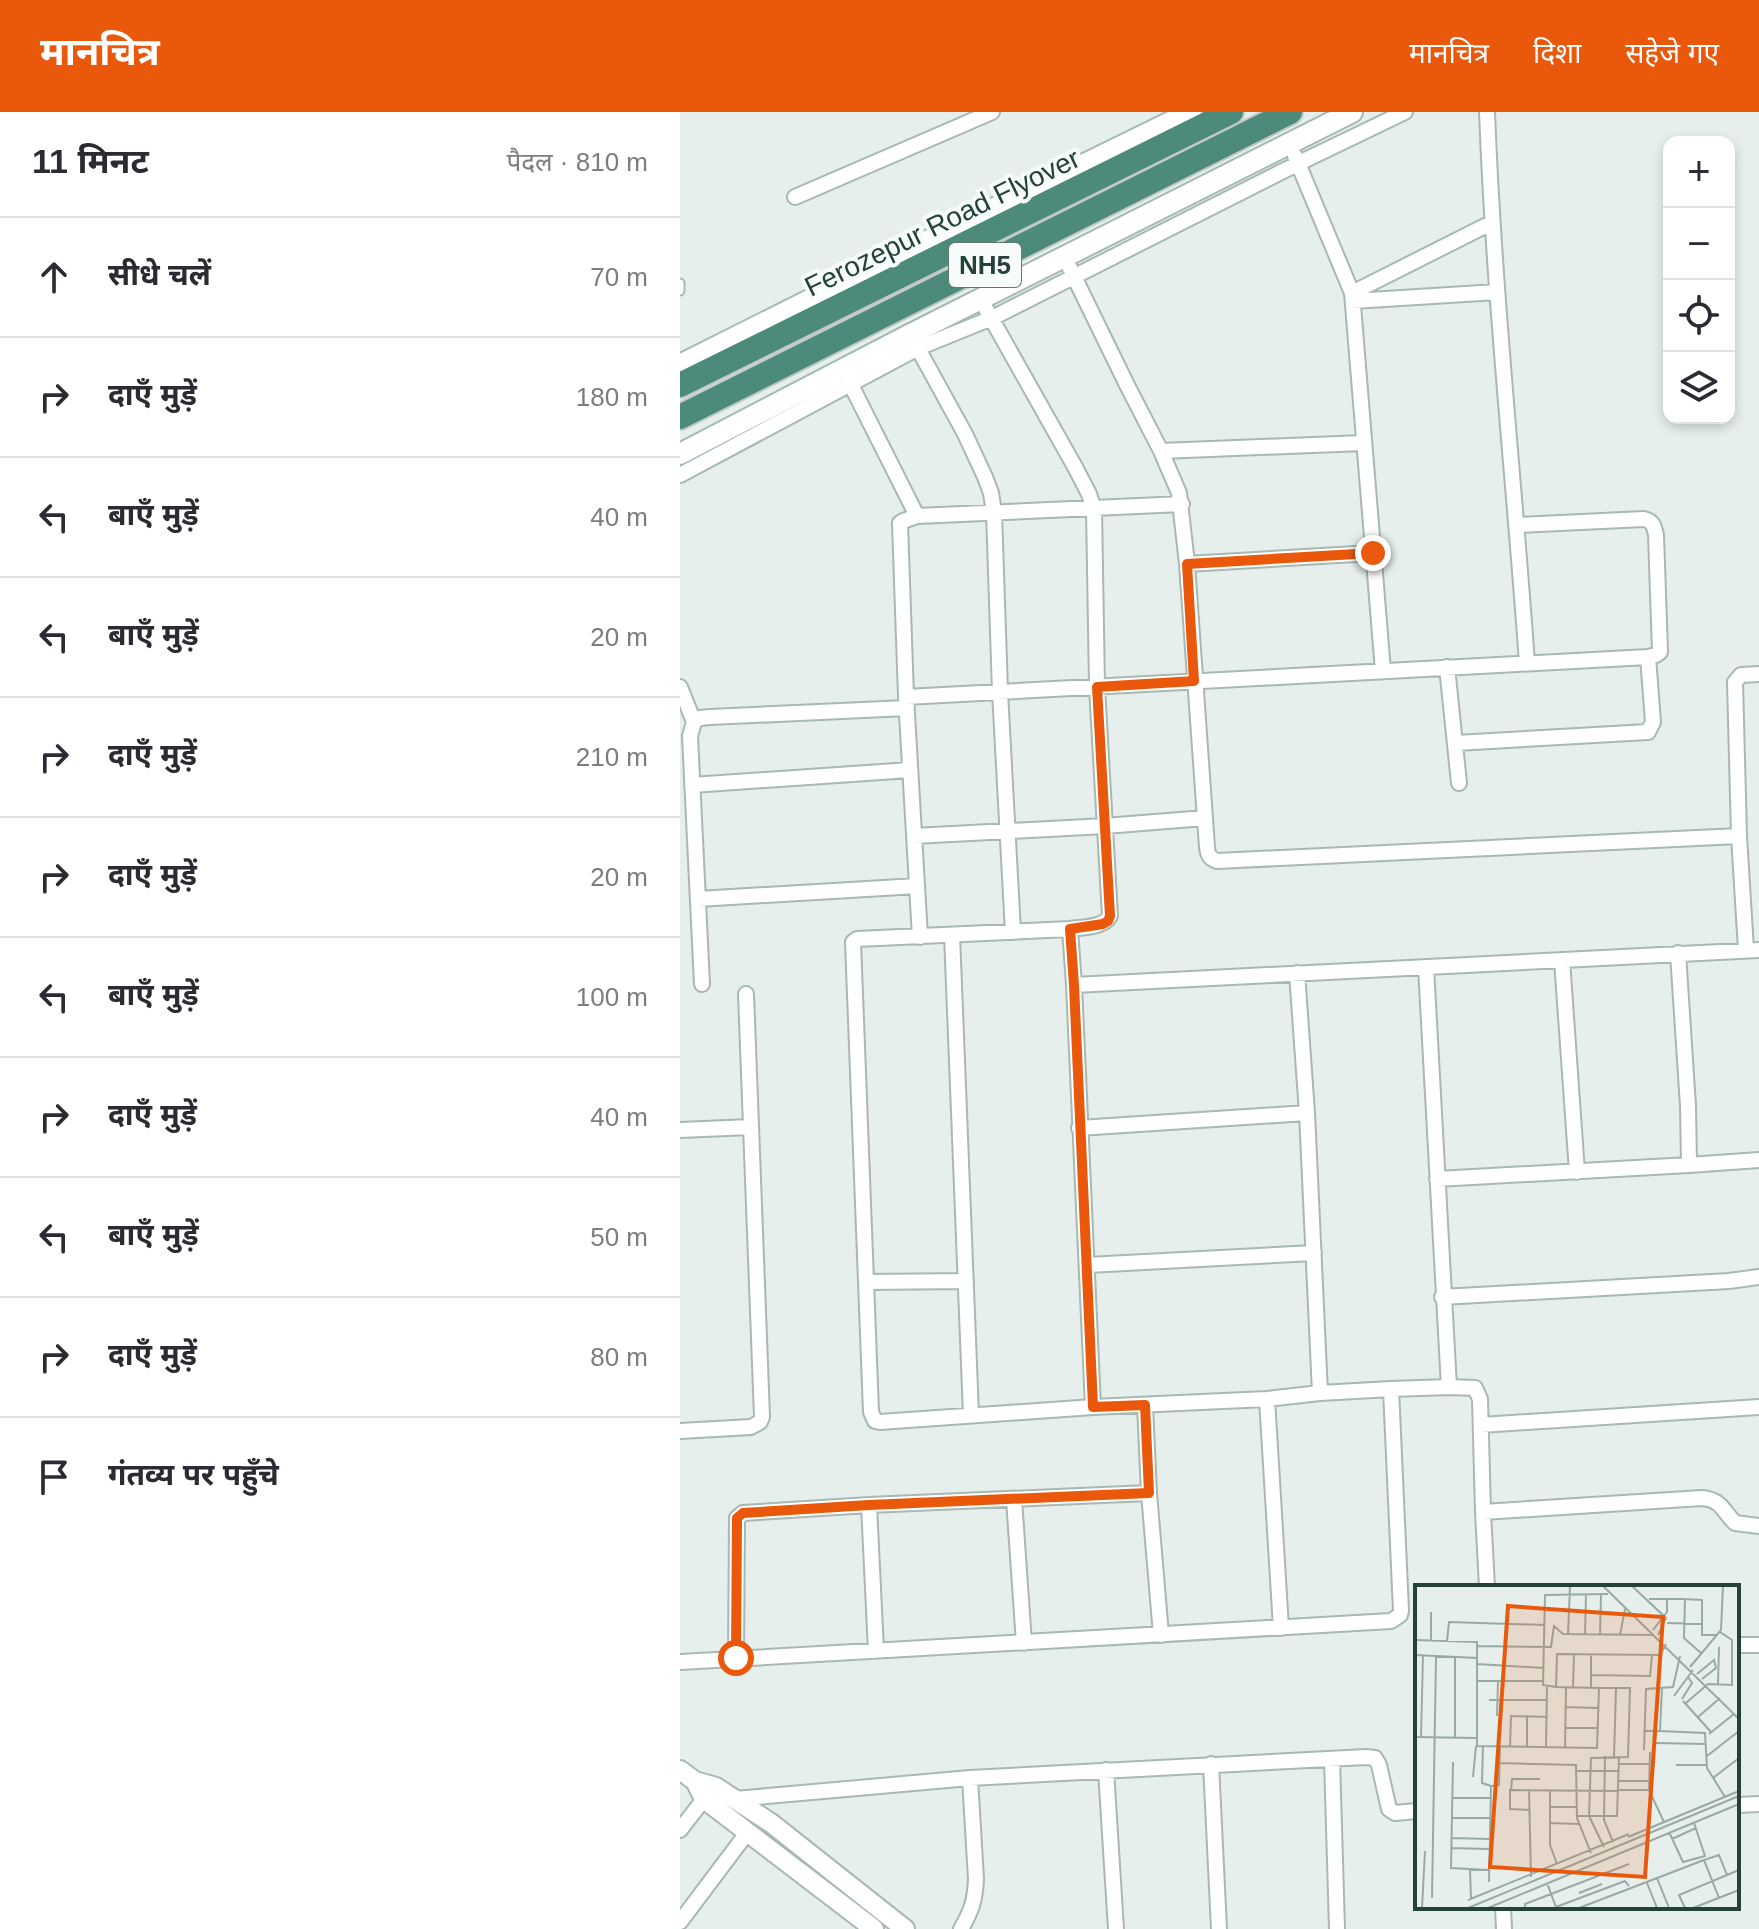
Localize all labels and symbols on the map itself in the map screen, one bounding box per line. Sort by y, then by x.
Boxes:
street label: Ferozepur Road Flyover [800,142,1085,303]
road number: NH5 [949,243,1021,287]
route end [1355,535,1391,571]
inset map [1415,1585,1739,1909]
route start [718,1640,754,1676]

